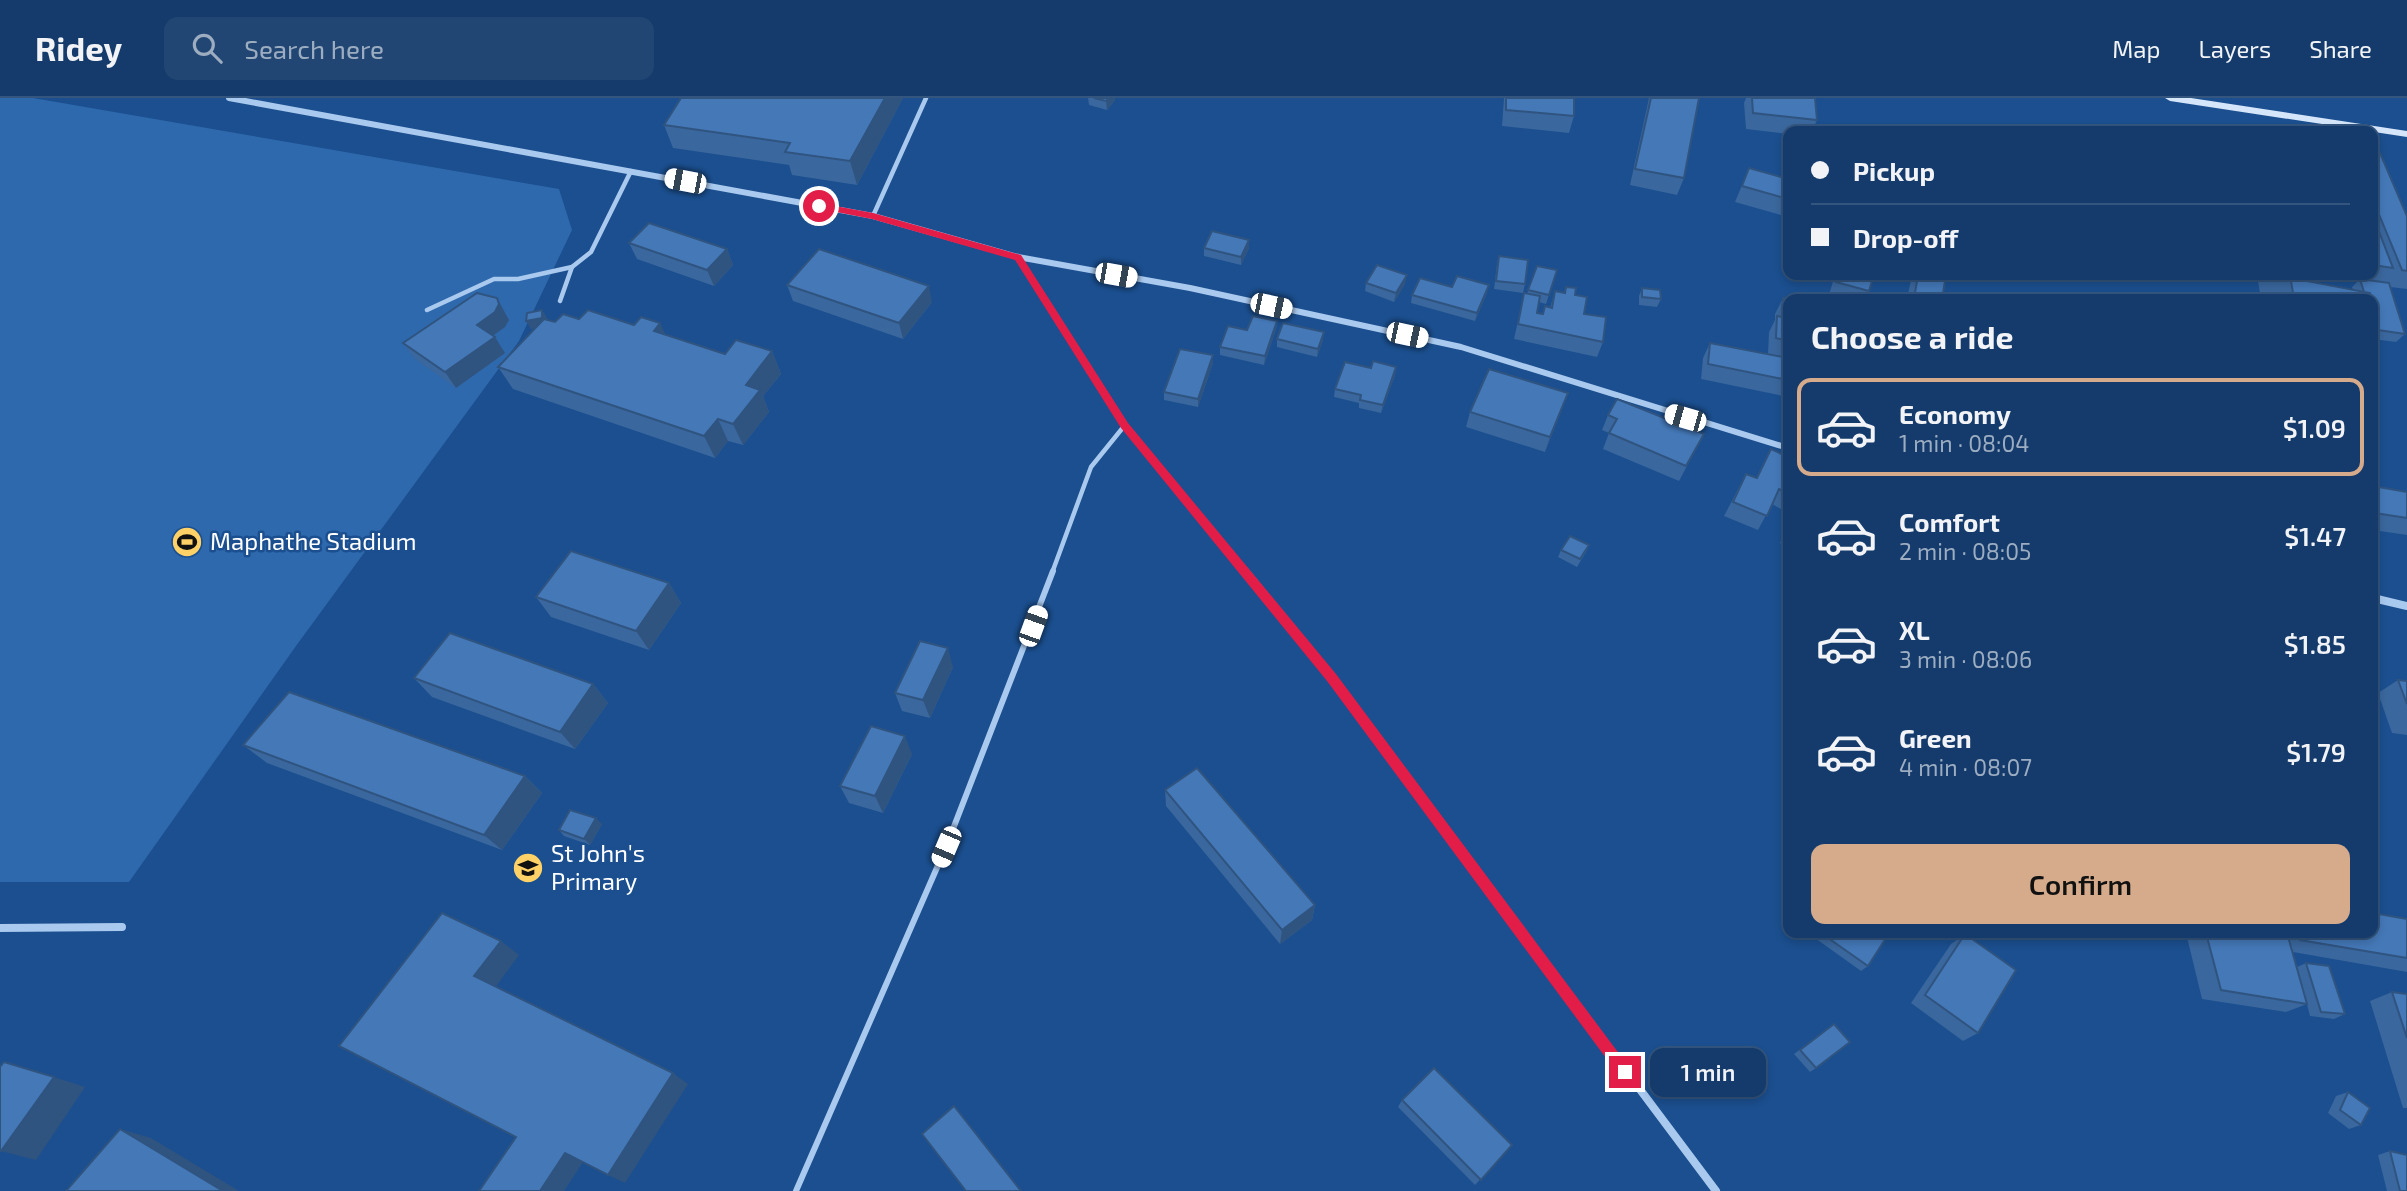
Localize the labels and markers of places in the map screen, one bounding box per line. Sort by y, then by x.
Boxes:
sports icon: Maphathe Stadium [170,525,204,559]
place label: Maphathe Stadium [210,526,417,555]
place label: St John's Primary [551,838,645,895]
school or university icon: St John's Primary [511,851,545,885]

